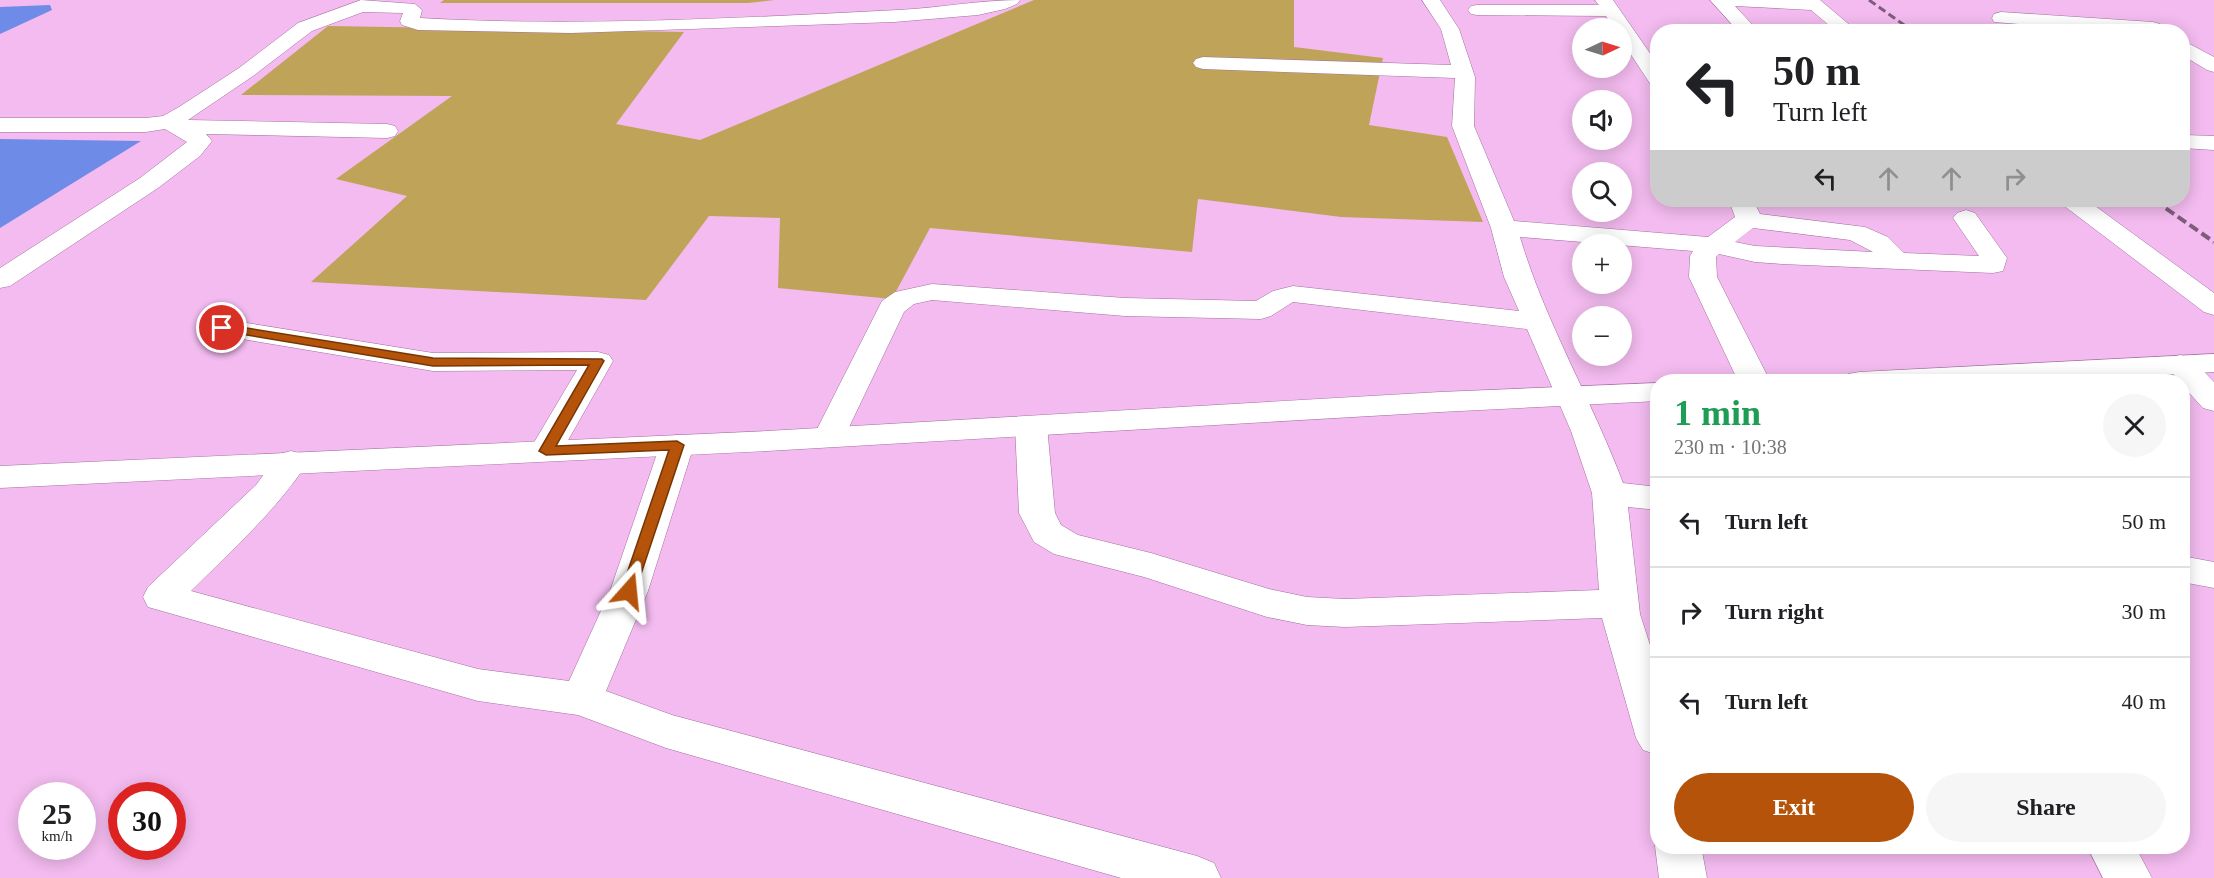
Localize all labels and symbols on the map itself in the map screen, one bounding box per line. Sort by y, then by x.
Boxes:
north arrow [1572,18,1632,78]
pin [196,302,247,353]
position arrow [597,559,661,623]
speed limit sign: 30 [108,782,186,860]

